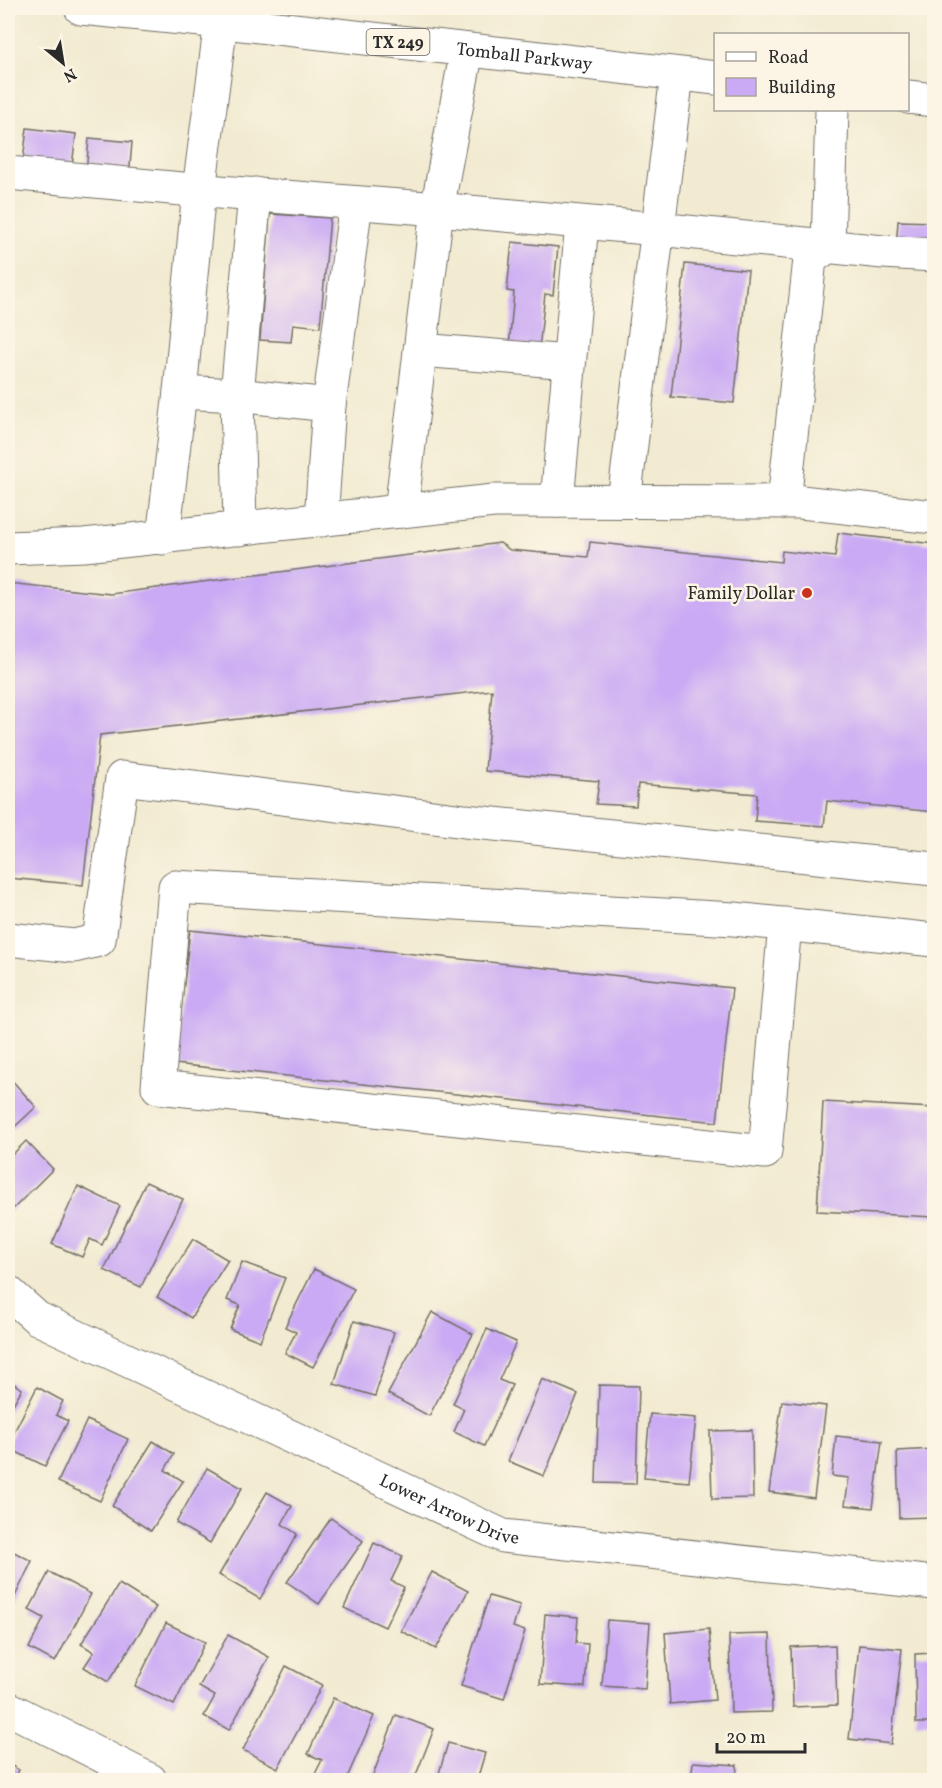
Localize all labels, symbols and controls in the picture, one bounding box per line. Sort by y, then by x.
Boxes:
road number: TX 249 [366,29,430,55]
north arrow [33,33,93,93]
legend [714,33,909,111]
street label: Tomball Parkway [455,37,594,78]
text: Road [768,46,809,71]
text: N [59,62,80,87]
text: Building [768,76,836,101]
place label: Family Dollar [688,582,795,607]
marker: Family Dollar [800,586,814,600]
street label: Lower Arrow Drive [375,1469,520,1552]
scale bar [717,1716,806,1754]
text: 20 m [726,1726,766,1751]

